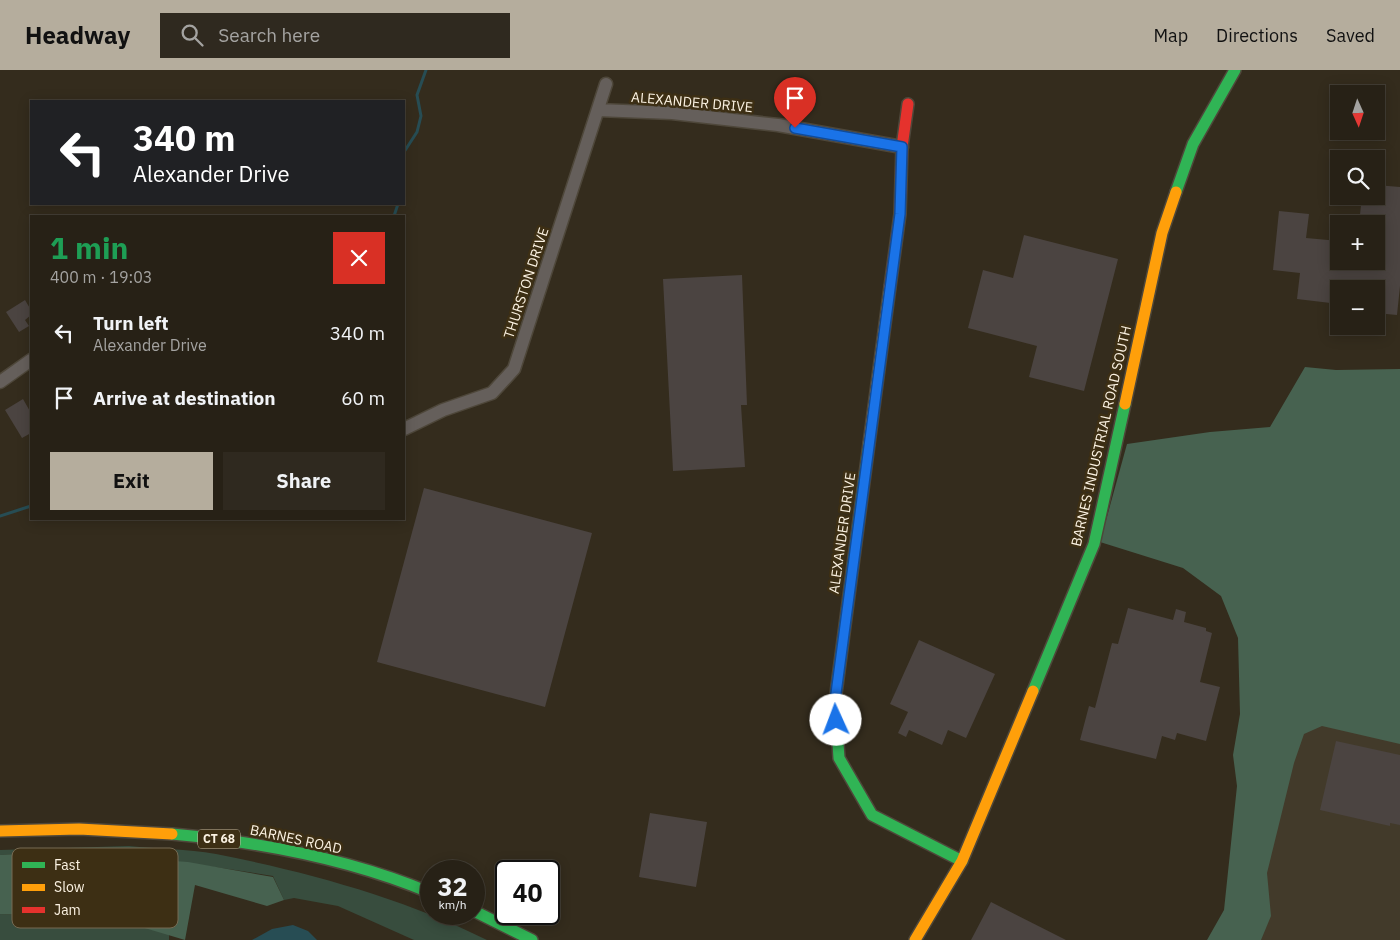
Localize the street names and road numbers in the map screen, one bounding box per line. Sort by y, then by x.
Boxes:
street label: ALEXANDER DRIVE [630,88,754,116]
street label: THURSTON DRIVE [500,225,552,341]
street label: BARNES INDUSTRIAL ROAD SOUTH [1067,324,1135,548]
street label: ALEXANDER DRIVE [825,471,859,595]
street label: BARNES ROAD [248,820,344,858]
road number: CT 68 [198,830,240,849]

